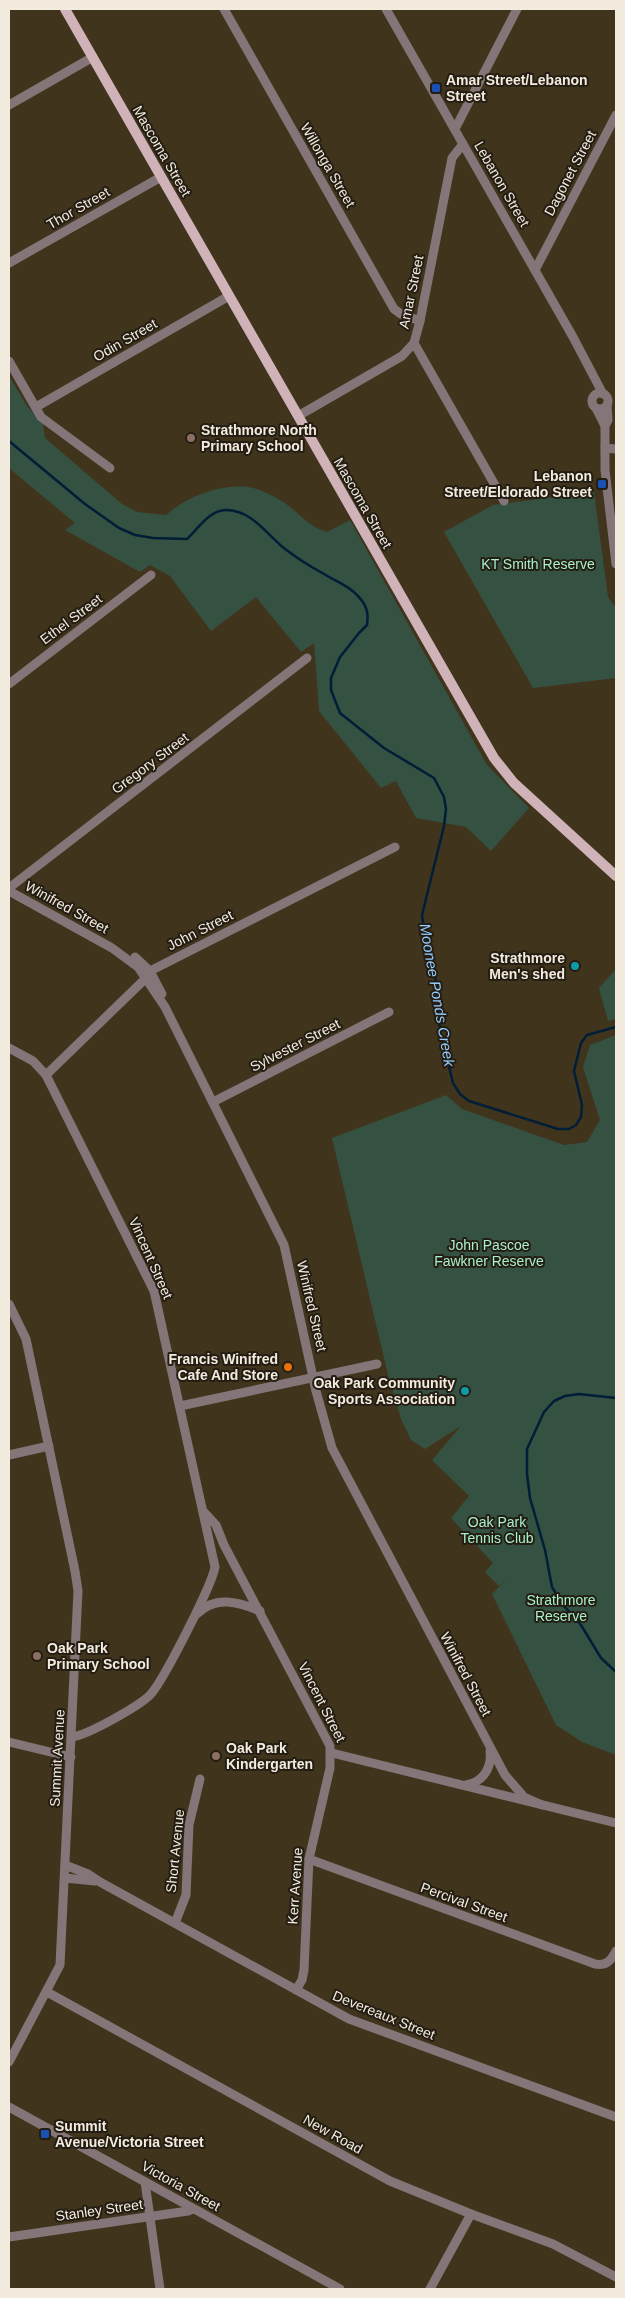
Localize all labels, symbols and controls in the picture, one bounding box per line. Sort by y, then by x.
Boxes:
place label: Amar Street/Lebanon Street [446,72,588,104]
marker: Amar Street/Lebanon Street [430,82,442,94]
street label: Mascoma Street [130,103,194,199]
street label: Willonga Street [297,120,359,210]
street label: Dagonet Street [541,128,599,218]
street label: Lebanon Street [471,139,533,230]
street label: Thor Street [44,184,112,232]
street label: Amar Street [395,254,427,330]
street label: Odin Street [90,315,160,365]
place label: Strathmore North Primary School [201,422,317,454]
marker: Strathmore North Primary School [185,432,197,444]
street label: Mascoma Street [331,455,395,551]
place label: Lebanon Street/Eldorado Street [444,468,592,500]
marker: Lebanon Street/Eldorado Street [596,478,608,490]
park label: KT Smith Reserve [481,556,595,572]
street label: Ethel Street [37,591,105,647]
street label: Gregory Street [109,729,192,797]
street label: Winifred Street [23,878,111,936]
street label: John Street [164,907,236,953]
water label: Moonee Ponds Creek [417,922,459,1069]
place label: Strathmore Men's shed [489,950,565,982]
marker: Strathmore Men's shed [569,960,581,972]
street label: Sylvester Street [247,1015,343,1075]
street label: Vincent Street [126,1215,176,1301]
park label: John Pascoe Fawkner Reserve [434,1237,544,1269]
street label: Winifred Street [294,1259,330,1353]
place label: Francis Winifred Cafe And Store [168,1351,278,1383]
marker: Francis Winifred Cafe And Store [282,1361,294,1373]
place label: Oak Park Community Sports Association [313,1375,455,1407]
marker: Oak Park Community Sports Association [459,1385,471,1397]
park label: Oak Park Tennis Club [460,1514,534,1546]
park label: Strathmore Reserve [526,1592,596,1624]
street label: Winifred Street [437,1629,495,1719]
place label: Oak Park Primary School [47,1640,150,1672]
marker: Oak Park Primary School [31,1650,43,1662]
street label: Vincent Street [295,1659,349,1745]
street label: Summit Avenue [46,1709,68,1807]
place label: Oak Park Kindergarten [226,1740,313,1772]
marker: Oak Park Kindergarten [210,1750,222,1762]
street label: Short Avenue [163,1808,187,1894]
street label: Kerr Avenue [284,1847,306,1925]
street label: Percival Street [418,1879,510,1925]
street label: Devereaux Street [330,1987,438,2043]
street label: New Road [301,2111,365,2157]
place label: Summit Avenue/Victoria Street [55,2118,204,2150]
marker: Summit Avenue/Victoria Street [39,2128,51,2140]
street label: Victoria Street [139,2158,223,2214]
street label: Stanley Street [54,2196,144,2224]

